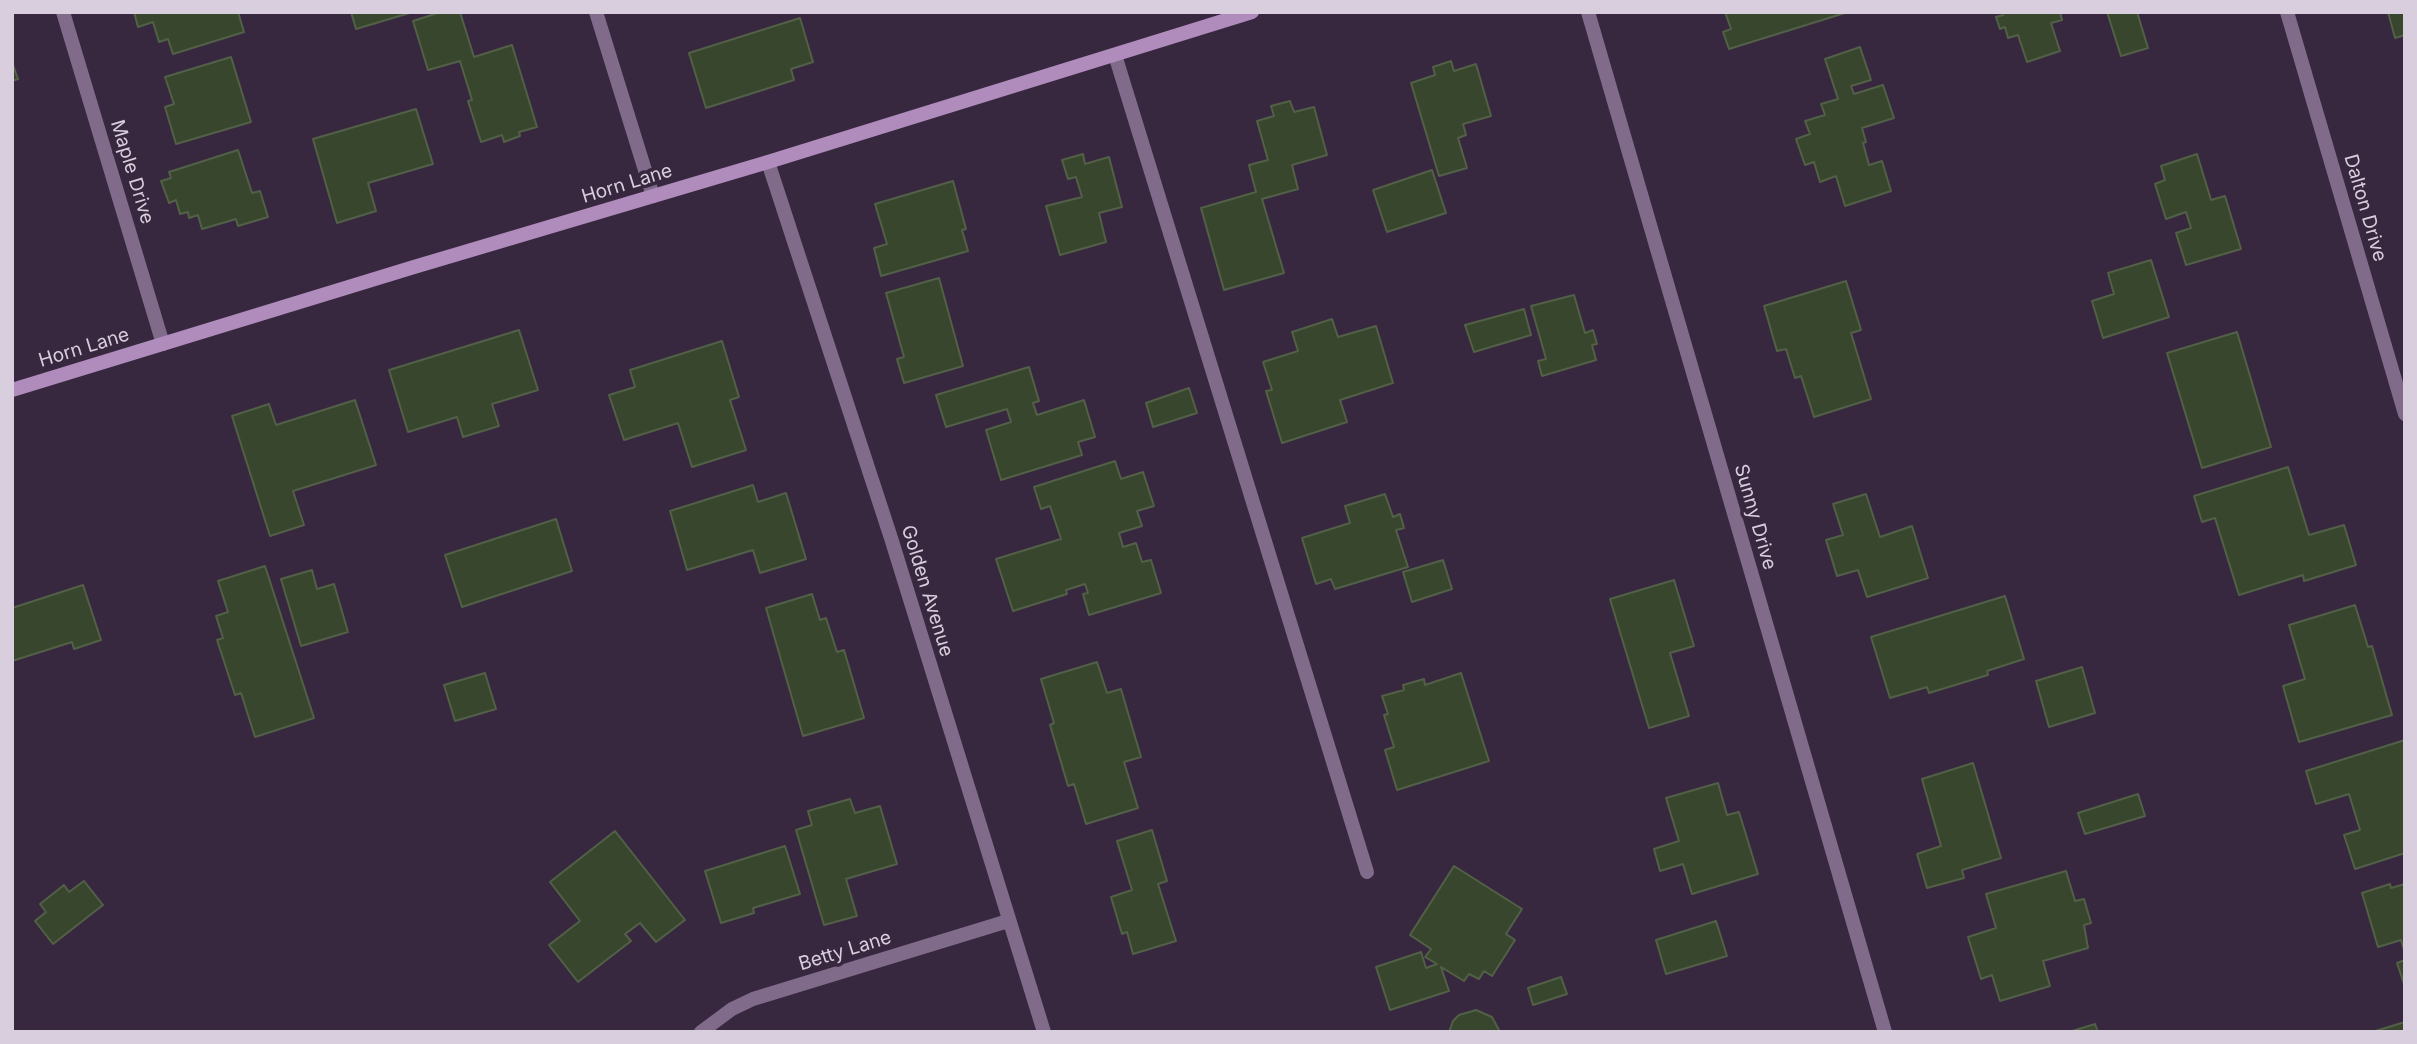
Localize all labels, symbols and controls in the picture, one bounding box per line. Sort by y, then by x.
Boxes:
street label: Maple Drive [105,117,159,227]
street label: Dalton Drive [2339,152,2391,264]
street label: Horn Lane [579,159,675,209]
street label: Horn Lane [36,323,132,373]
street label: Sunny Drive [1729,462,1781,572]
street label: Golden Avenue [896,523,958,659]
street label: Betty Lane [796,926,894,976]

